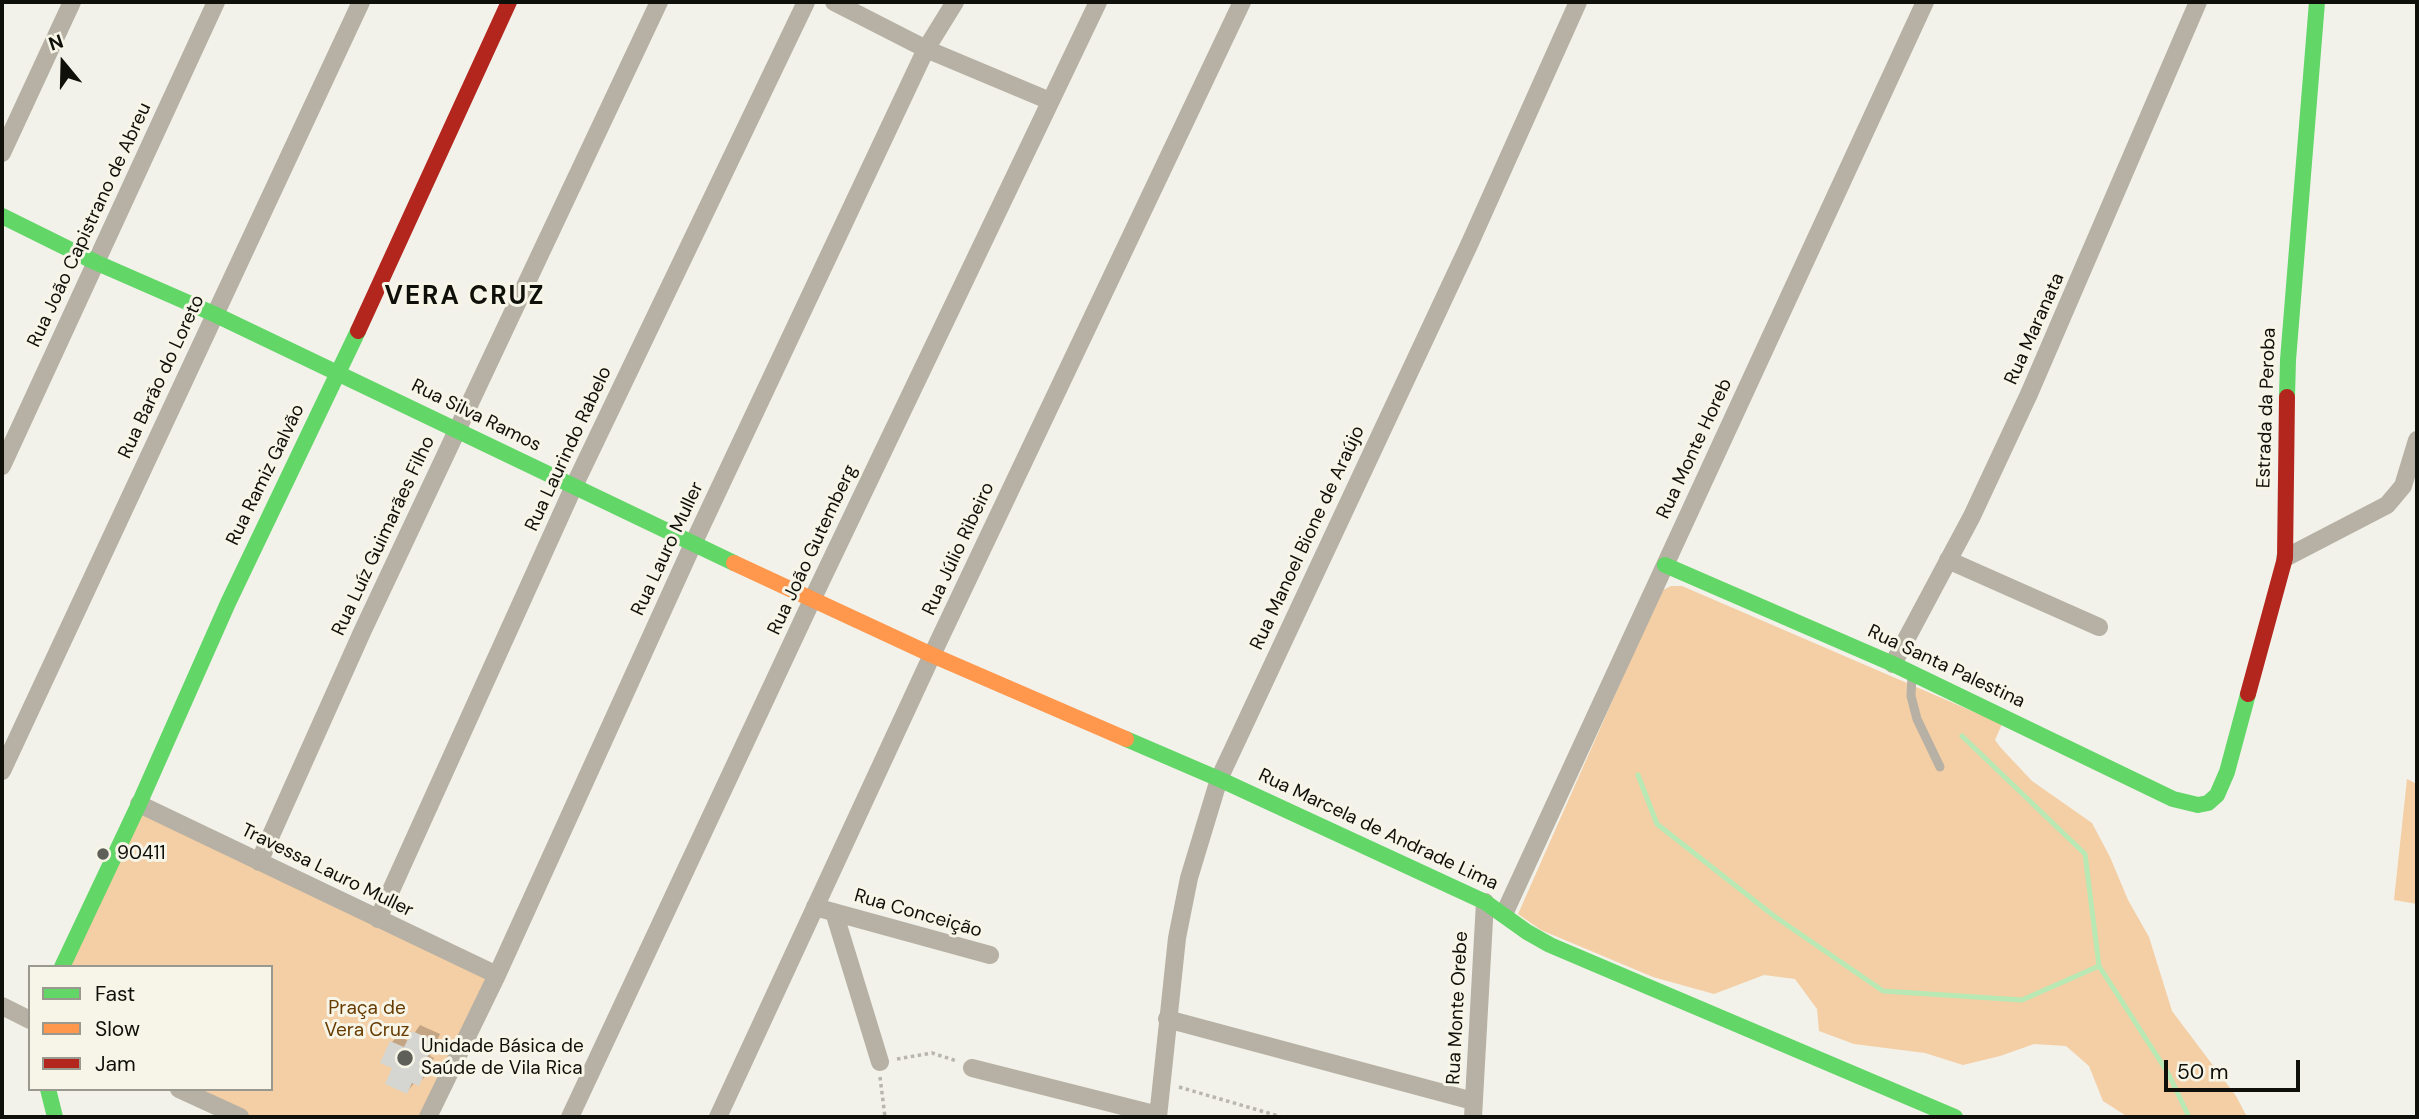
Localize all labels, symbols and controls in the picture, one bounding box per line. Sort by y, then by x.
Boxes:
north arrow [28,28,98,98]
text: N [45,29,67,57]
street label: Rua João Capistrano de Abreu [23,99,157,351]
street label: Rua Maranata [2000,270,2070,388]
district label: VERA CRUZ [386,281,544,313]
street label: Rua Barão do Loreto [114,292,210,462]
street label: Estrada da Peroba [2253,327,2281,489]
street label: Rua Laurindo Rabelo [521,363,617,535]
street label: Rua Silva Ramos [407,375,545,457]
street label: Rua Monte Horeb [1652,375,1738,523]
street label: Rua Ramiz Galvão [222,401,310,549]
street label: Rua Manoel Bione de Araújo [1246,422,1370,654]
street label: Rua Luíz Guimarães Filho [328,433,440,639]
street label: Rua João Gutemberg [764,461,862,639]
street label: Rua Lauro Muller [627,478,709,620]
street label: Rua Júlio Ribeiro [918,479,1000,619]
street label: Rua Santa Palestina [1864,621,2028,713]
street label: Rua Marcela de Andrade Lima [1254,764,1502,896]
street label: Travessa Lauro Muller [237,819,417,923]
place label: 90411 [117,843,165,865]
marker: 90411 [95,846,111,862]
street label: Rua Conceição [851,885,985,943]
street label: Rua Monte Orebe [1443,931,1473,1085]
legend [28,965,273,1091]
text: Fast [95,980,135,1008]
park label: Praça de Vera Cruz [325,998,409,1042]
text: Slow [95,1015,140,1043]
place label: Unidade Básica de Saúde de Vila Rica [421,1036,584,1080]
scale bar [2167,1046,2304,1090]
marker: Unidade Básica de Saúde de Vila Rica [395,1048,415,1068]
text: Jam [95,1050,136,1078]
text: 50 m [2177,1058,2228,1086]

